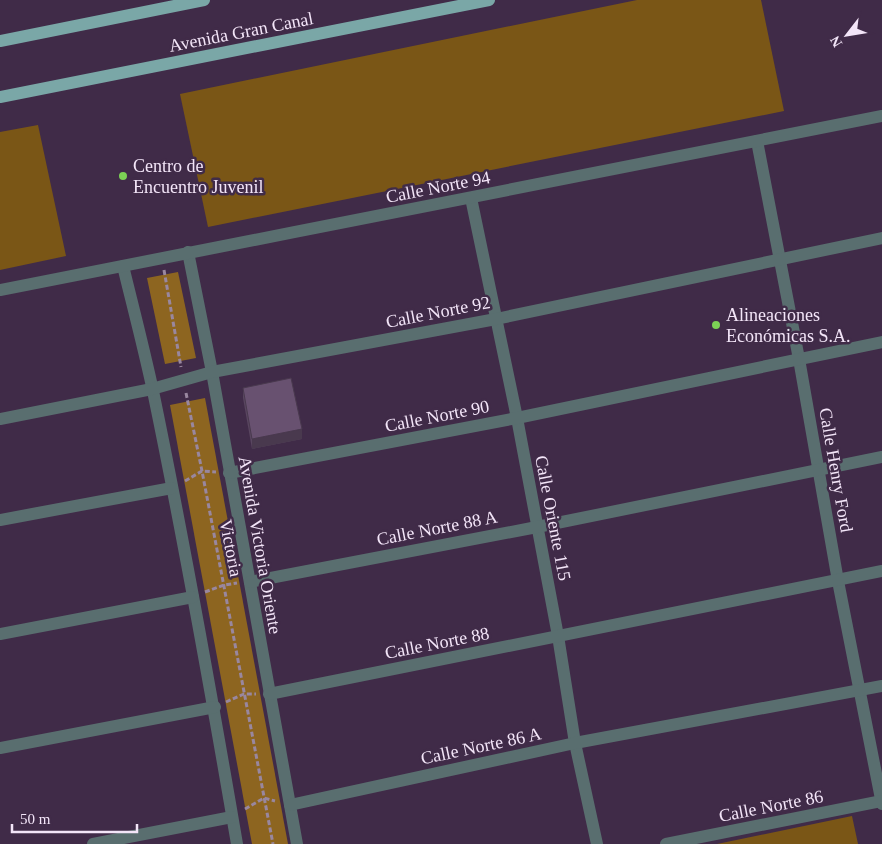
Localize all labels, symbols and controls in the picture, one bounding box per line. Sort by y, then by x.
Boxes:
street label: Avenida Gran Canal [167,8,315,56]
north arrow [822,10,872,60]
text: N [827,33,845,50]
place label: Centro de Encuentro Juvenil [133,156,263,197]
street label: Calle Norte 94 [384,167,492,207]
marker: Centro de Encuentro Juvenil [117,170,129,182]
street label: Calle Norte 92 [384,292,492,332]
place label: Alineaciones Económicas S.A. [726,305,850,346]
marker: Alineaciones Económicas S.A. [710,319,722,331]
street label: Calle Norte 90 [383,396,491,436]
street label: Calle Henry Ford [815,406,857,534]
street label: Calle Oriente 115 [531,454,575,582]
street label: Avenida Victoria Oriente [235,455,285,635]
street label: Calle Norte 88 A [375,506,499,550]
street label: Victoria [216,518,246,578]
street label: Calle Norte 88 [383,623,491,663]
street label: Calle Norte 86 A [419,723,543,769]
street label: Calle Norte 86 [717,786,825,826]
scale bar [12,802,138,834]
text: 50 m [20,811,51,827]

